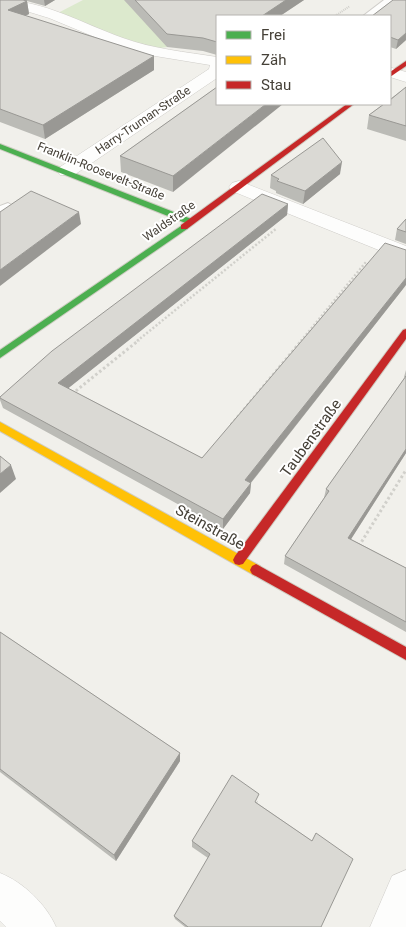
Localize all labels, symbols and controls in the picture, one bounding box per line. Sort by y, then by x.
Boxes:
legend [216,15,391,105]
text: Frei [261,26,286,44]
text: Zäh [261,51,286,69]
text: Stau [261,76,291,94]
street label: Harry-Truman-Straße [93,83,193,157]
street label: Franklin-Roosevelt-Straße [35,139,167,203]
street label: Waldstraße [140,198,198,244]
street label: Taubenstraße [277,396,345,480]
street label: Steinstraße [172,501,248,553]

